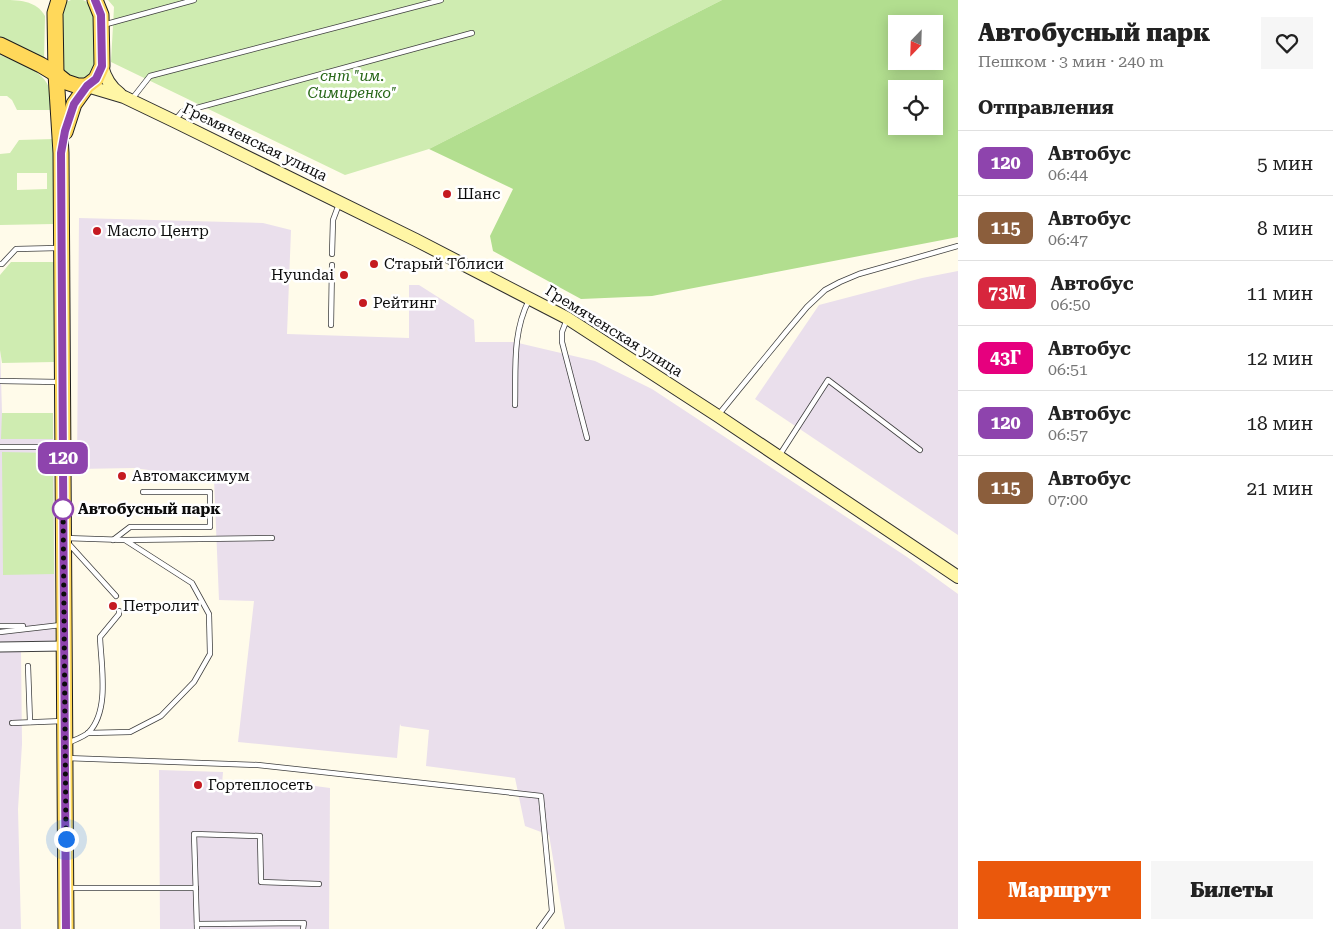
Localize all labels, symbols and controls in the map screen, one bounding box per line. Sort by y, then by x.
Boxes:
north arrow [888,15,942,70]
map controls [888,15,943,135]
button: heart [1261,17,1313,69]
text: Автобусный парк [978,19,1210,47]
text: Пешком · 3 мин · 240 m [978,52,1164,71]
park label: снт "им. Симиренко" [307,67,397,102]
button: locate [888,80,943,135]
text: Отправления [978,96,1114,119]
street label: Гремяченская улица [180,99,330,185]
text: Автобус [1048,142,1131,165]
text: 120 [990,152,1021,173]
text: 5 мин [1257,152,1313,175]
text: 06:44 [1048,165,1088,184]
place label: Шанс [457,185,500,203]
marker: Шанс [441,188,453,200]
text: Автобус [1048,207,1131,230]
text: 115 [990,217,1021,238]
text: 8 мин [1257,217,1313,240]
place label: Масло Центр [107,222,209,240]
marker: Масло Центр [91,225,103,237]
text: 06:47 [1048,230,1088,249]
place label: Старый Тблиси [384,255,504,273]
marker: Старый Тблиси [368,258,380,270]
place label: Hyundai [271,266,334,284]
marker: Hyundai [338,269,350,281]
text: Автобус [1051,272,1134,295]
street label: Гремяченская улица [542,281,686,381]
text: 73М [988,282,1026,303]
text: 11 мин [1246,282,1313,305]
place label: Рейтинг [373,294,437,312]
text: 06:50 [1051,295,1091,314]
marker: Рейтинг [357,297,369,309]
text: Автобус [1048,337,1131,360]
text: 43Г [990,347,1021,368]
text: 12 мин [1246,347,1313,370]
text: 06:51 [1048,360,1088,379]
text: Автобус [1048,402,1131,425]
text: 120 [990,412,1021,433]
text: 18 мин [1246,412,1313,435]
text: 06:57 [1048,425,1088,444]
line badge: 120 [34,442,92,474]
text: 120 [48,447,78,468]
place label: Автомаксимум [132,467,250,485]
text: Автобус [1048,467,1131,490]
marker: Автомаксимум [116,470,128,482]
text: 115 [990,477,1021,498]
text: 21 мин [1246,477,1313,500]
text: 07:00 [1048,490,1088,509]
marker: Автобусный парк [52,498,74,520]
place label: Автобусный парк [78,500,221,518]
place label: Петролит [123,597,199,615]
marker: Петролит [107,600,119,612]
place label: Гортеплосеть [208,776,313,794]
marker: Гортеплосеть [192,779,204,791]
your location [54,827,79,852]
button: Маршрут [978,861,1141,919]
button: Билеты [1151,861,1313,919]

